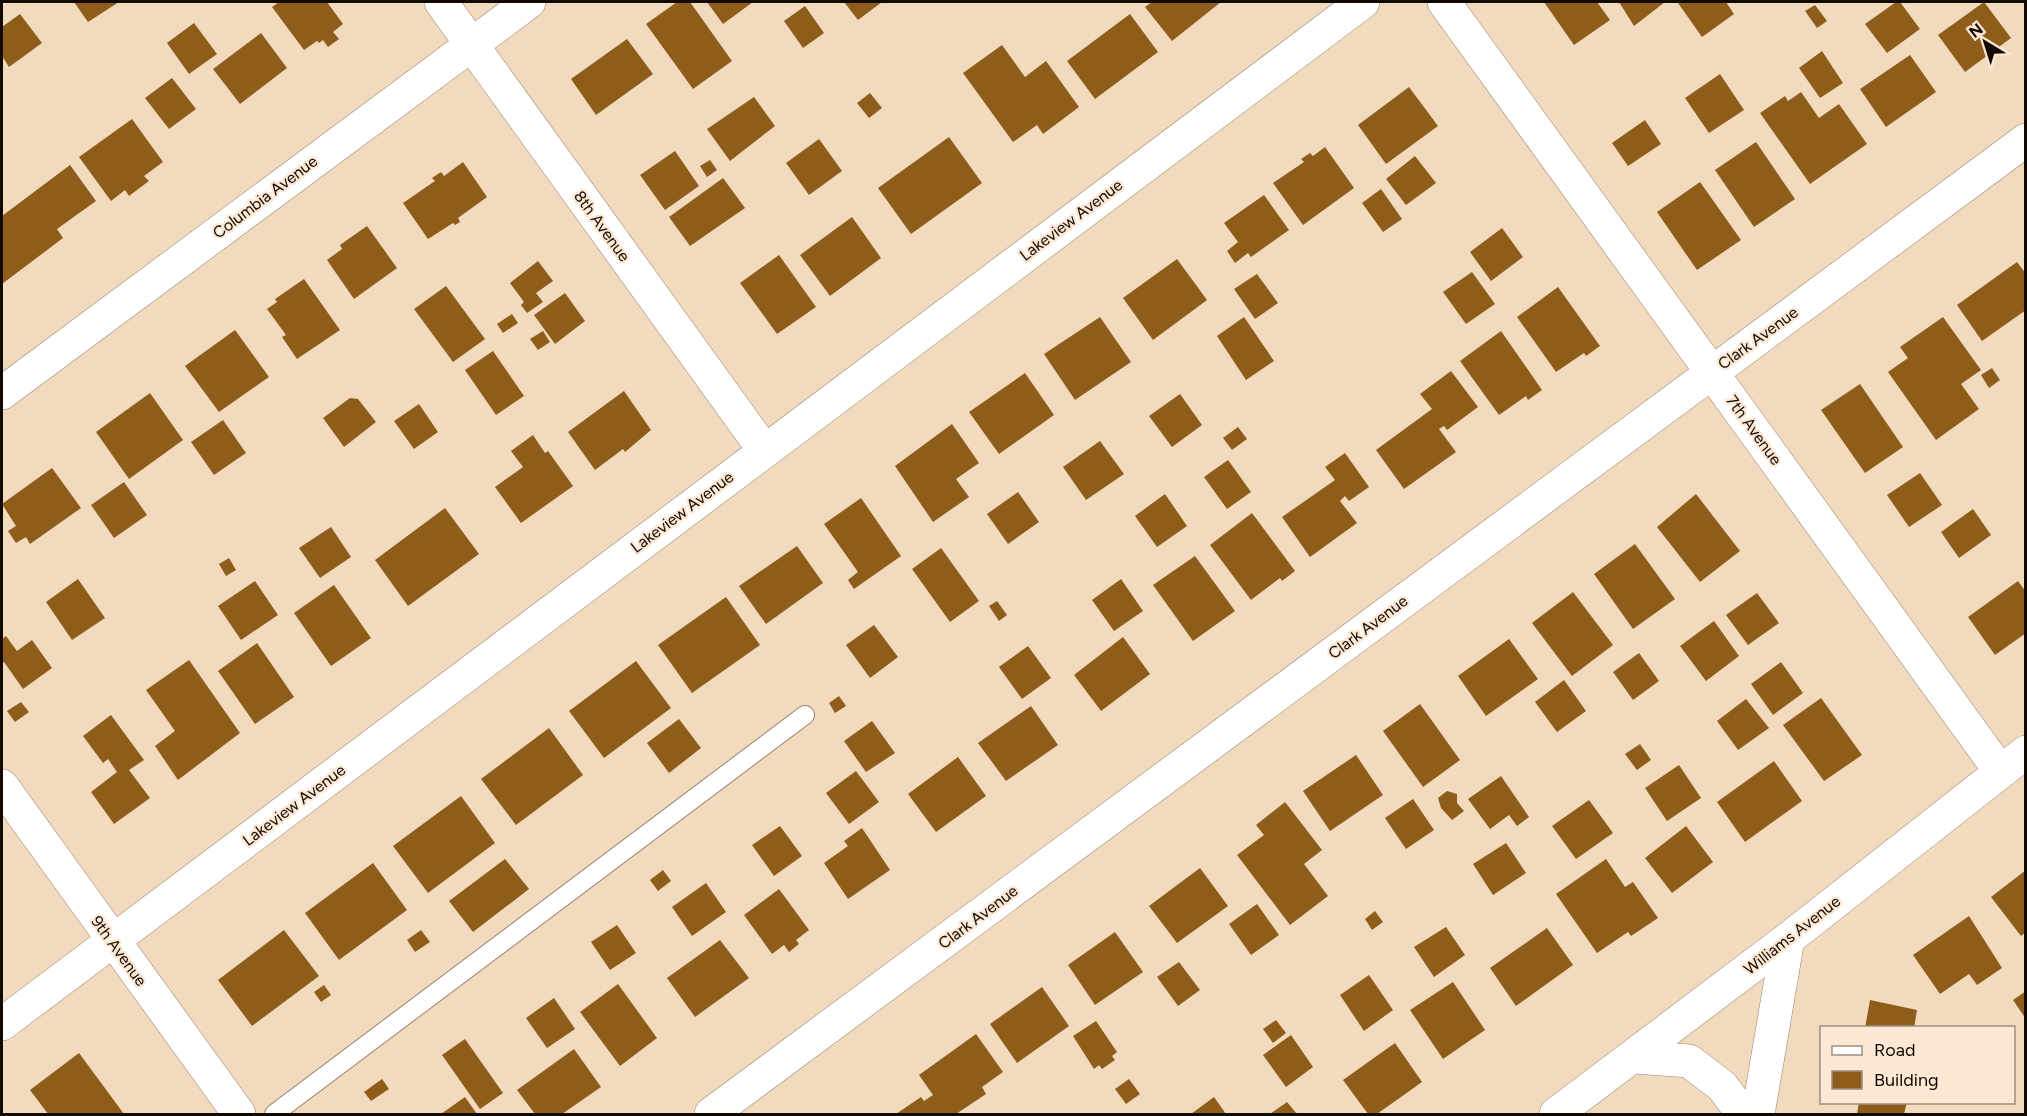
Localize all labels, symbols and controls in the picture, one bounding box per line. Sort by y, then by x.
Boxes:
north arrow [1955,12,2015,72]
text: N [1965,19,1987,42]
street label: Columbia Avenue [209,151,321,243]
street label: Lakeview Avenue [1016,175,1126,265]
street label: 8th Avenue [570,187,634,265]
street label: Clark Avenue [1714,302,1802,373]
street label: 7th Avenue [1722,391,1786,469]
street label: Lakeview Avenue [627,467,737,557]
street label: Clark Avenue [1325,591,1412,663]
street label: Lakeview Avenue [239,760,349,850]
street label: Clark Avenue [935,881,1022,953]
street label: Williams Avenue [1740,891,1844,979]
street label: 9th Avenue [87,912,151,990]
legend [1820,1026,2015,1104]
text: Road [1874,1039,1915,1061]
text: Building [1874,1069,1939,1091]

